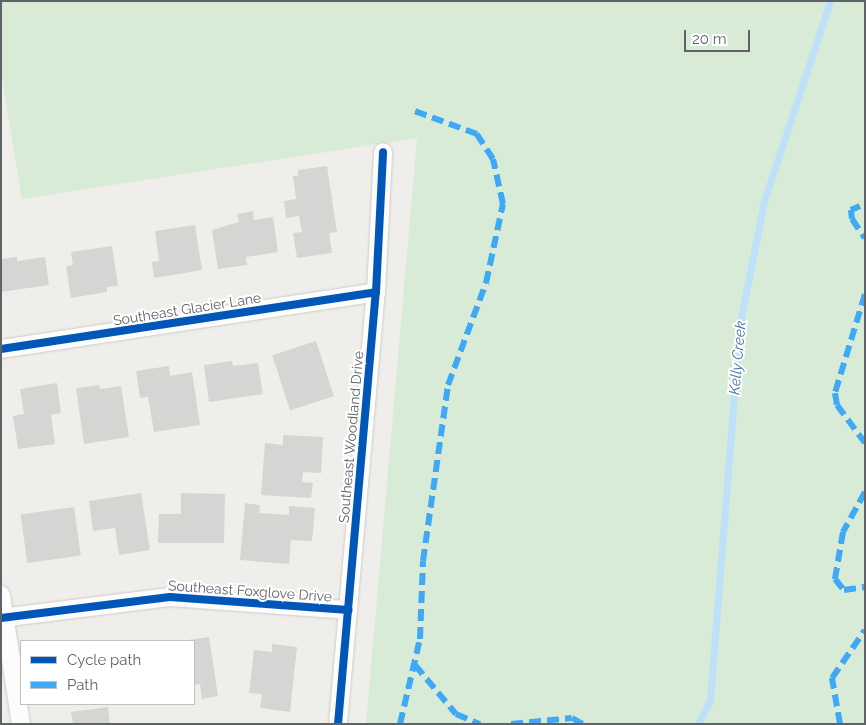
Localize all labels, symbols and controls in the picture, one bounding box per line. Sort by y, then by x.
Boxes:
scale bar [686,20,752,52]
text: 20 m [692,30,727,48]
street label: Southeast Glacier Lane [112,289,262,329]
water label: Kelly Creek [726,320,750,396]
street label: Southeast Woodland Drive [335,350,367,524]
street label: Southeast Foxglove Drive [167,577,333,605]
legend [20,640,195,705]
text: Cycle path [67,651,141,669]
text: Path [67,676,98,694]

